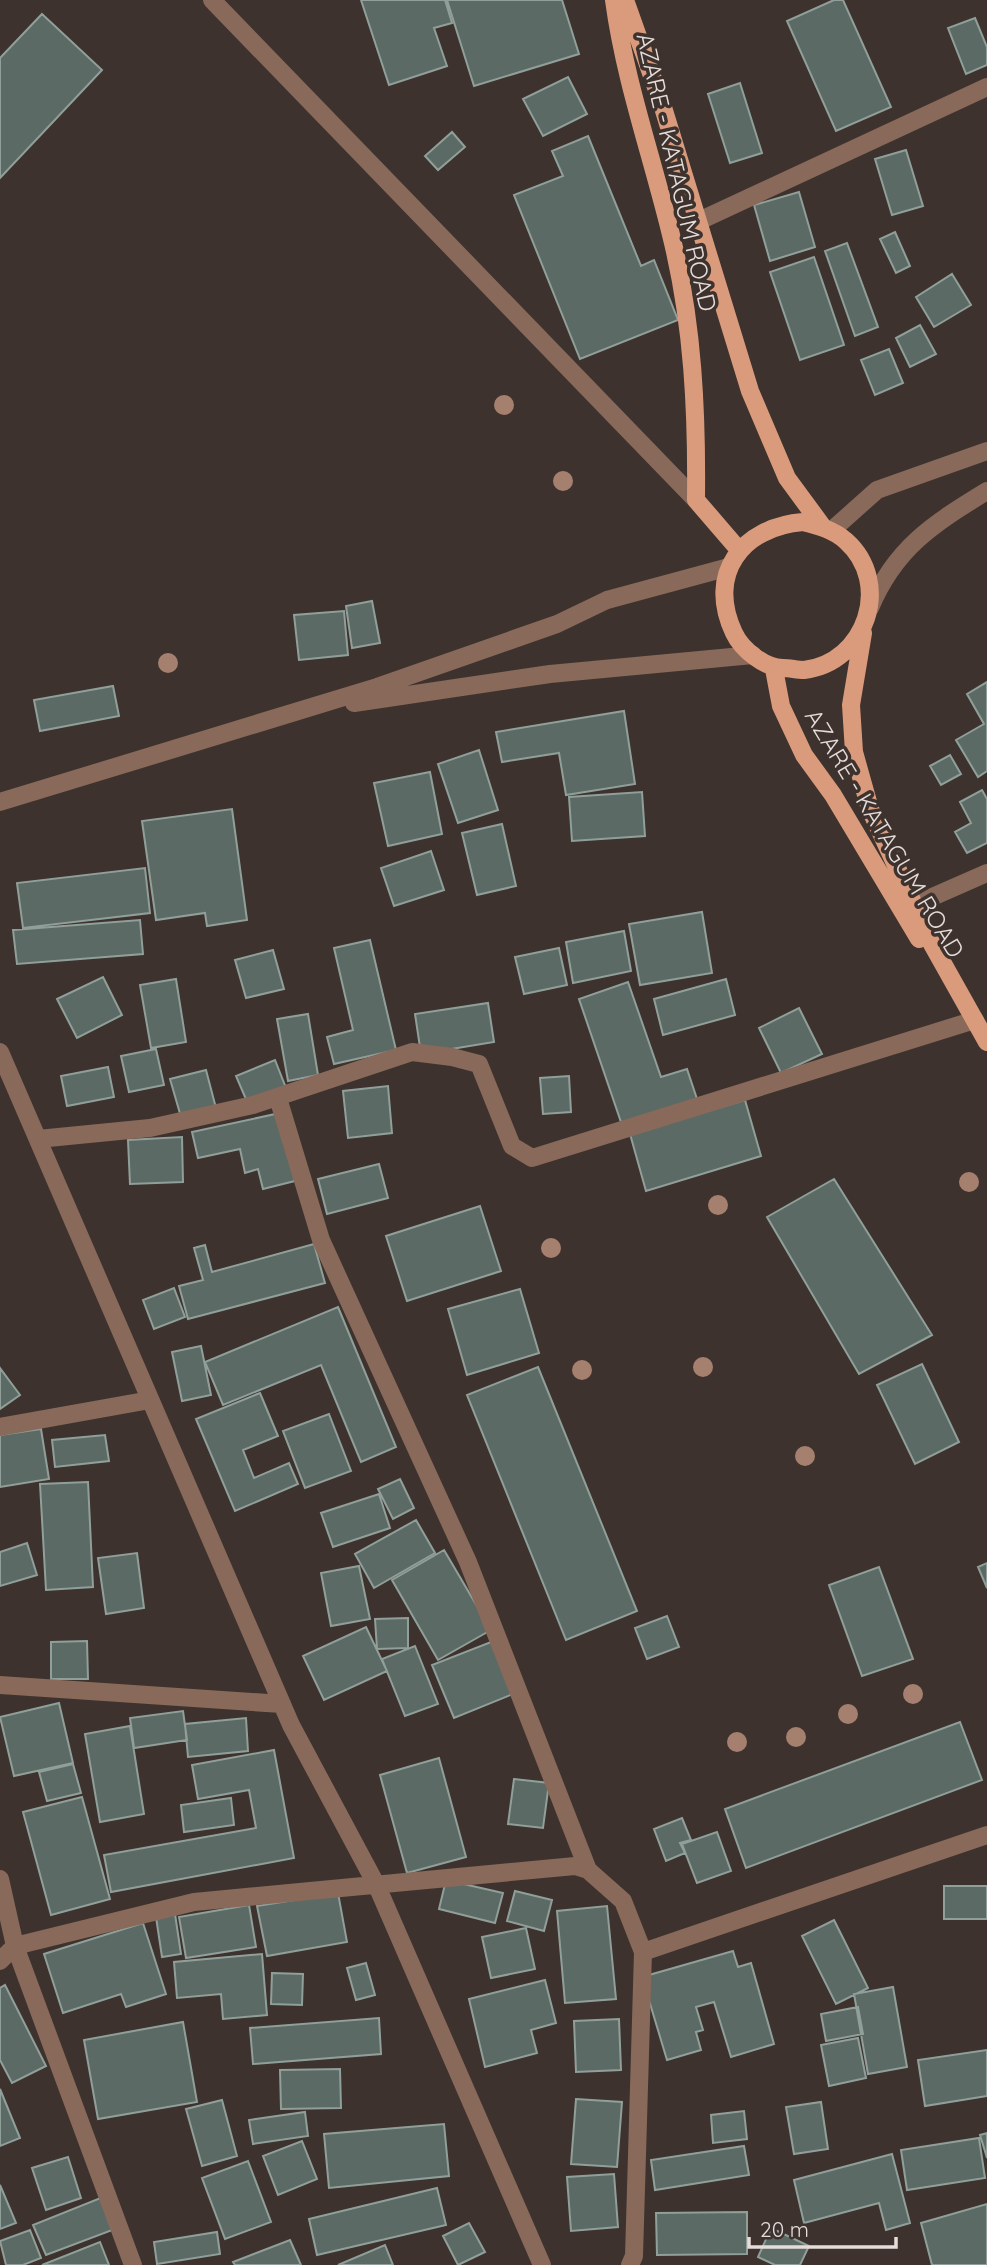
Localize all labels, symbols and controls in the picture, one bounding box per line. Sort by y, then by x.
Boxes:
street label: AZARE - KATAGUM ROAD [630,30,724,314]
street label: AZARE - KATAGUM ROAD [799,703,971,963]
scale bar [749,2206,896,2250]
text: 20 m [760,2216,809,2242]

